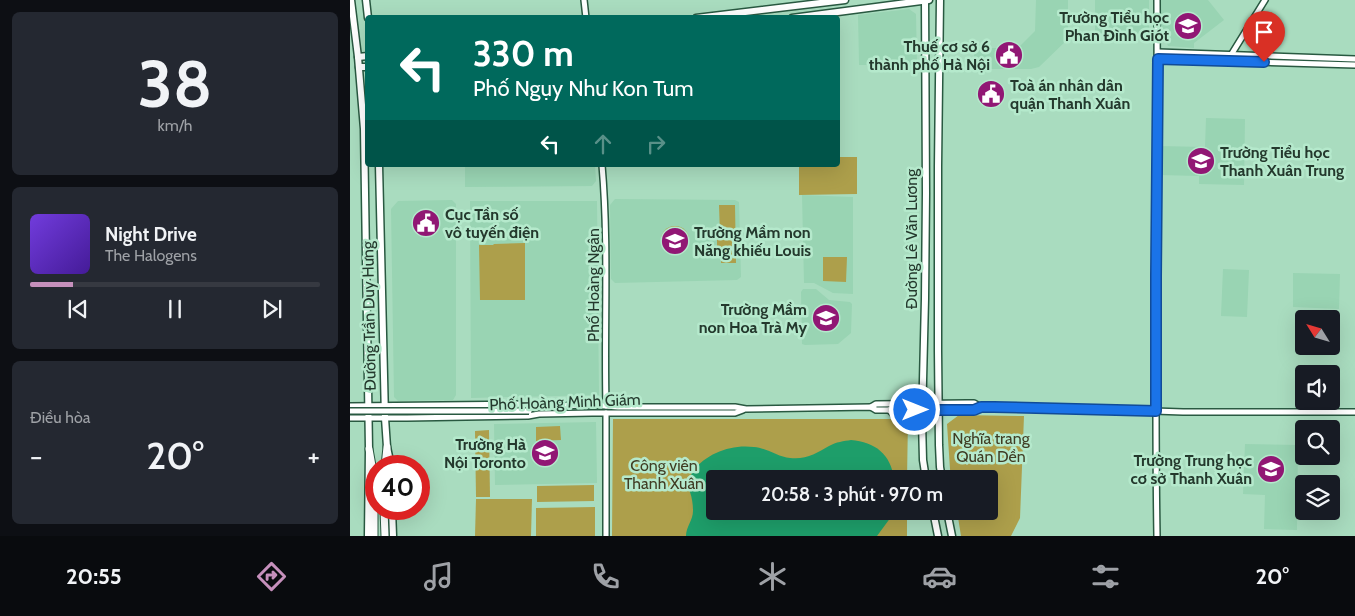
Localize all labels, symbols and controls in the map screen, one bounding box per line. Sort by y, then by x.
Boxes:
place label: Trường Tiểu học Phan Đình Giót [1059,8,1169,45]
school or university icon: Trường Tiểu học Phan Đình Giót [1173,11,1203,41]
pin [1243,11,1285,62]
icon: arrive [1250,18,1278,46]
text: 330 m [473,32,574,75]
icon: left [390,35,455,100]
place label: Thuế cơ sở 6 thành phố Hà Nội [869,37,990,74]
public building icon: Thuế cơ sở 6 thành phố Hà Nội [994,40,1024,70]
text: 38 [138,44,212,123]
text: Phố Ngụy Như Kon Tum [473,75,694,102]
place label: Toà án nhân dân quận Thanh Xuân [1010,76,1130,113]
public building icon: Toà án nhân dân quận Thanh Xuân [976,79,1006,109]
text: km/h [157,116,193,135]
icon: left [536,130,564,158]
icon: ahead [589,130,617,158]
icon: right [642,130,670,158]
place label: Trường Tiểu học Thanh Xuân Trung [1220,143,1344,180]
school or university icon: Trường Tiểu học Thanh Xuân Trung [1186,146,1216,176]
street label: Đường Lê Văn Lương [902,168,921,309]
place label: Cục Tần số vô tuyến điện [445,205,539,242]
public building icon: Cục Tần số vô tuyến điện [411,208,441,238]
text: Night Drive [105,223,197,246]
place label: Trường Mầm non Năng khiếu Louis [694,223,811,260]
school or university icon: Trường Mầm non Năng khiếu Louis [660,226,690,256]
street label: Phố Hoàng Ngân [584,228,603,342]
street label: Đường Trần Duy Hưng [358,240,380,391]
text: The Halogens [105,246,197,265]
icon: previous [64,295,92,323]
icon: pause [161,295,189,323]
icon: next [258,295,286,323]
place label: Trường Mầm non Hoa Trà My [699,300,807,337]
school or university icon: Trường Mầm non Hoa Trà My [811,303,841,333]
north arrow [1295,310,1340,355]
map controls [1295,310,1340,520]
button: sound [1295,365,1340,410]
position arrow [888,383,940,435]
street label: Phố Hoàng Minh Giám [489,390,641,414]
text: Điều hòa [30,408,90,427]
button: search [1295,420,1340,465]
park label: Nghĩa trang Quán Dền [952,429,1031,466]
text: 20° [146,432,204,479]
place label: Trường Hà Nội Toronto [444,435,526,472]
school or university icon: Trường Hà Nội Toronto [530,438,560,468]
text: − [30,439,42,473]
text: + [308,439,320,473]
place label: Trường Trung học cơ sở Thanh Xuân [1131,451,1252,488]
school or university icon: Trường Trung học cơ sở Thanh Xuân [1256,454,1286,484]
speed limit sign: 40 [365,455,430,520]
park label: Công viên Thanh Xuân [624,456,704,493]
button: layers [1295,475,1340,520]
text: 20:58 · 3 phút · 970 m [761,483,943,506]
icon: directions [254,559,289,594]
icon: music [421,559,456,594]
icon: phone [588,559,623,594]
icon: climate [755,559,790,594]
icon: car [922,559,957,594]
icon: filters [1088,559,1123,594]
text: 20:55 [66,563,122,590]
text: 20° [1255,563,1289,590]

